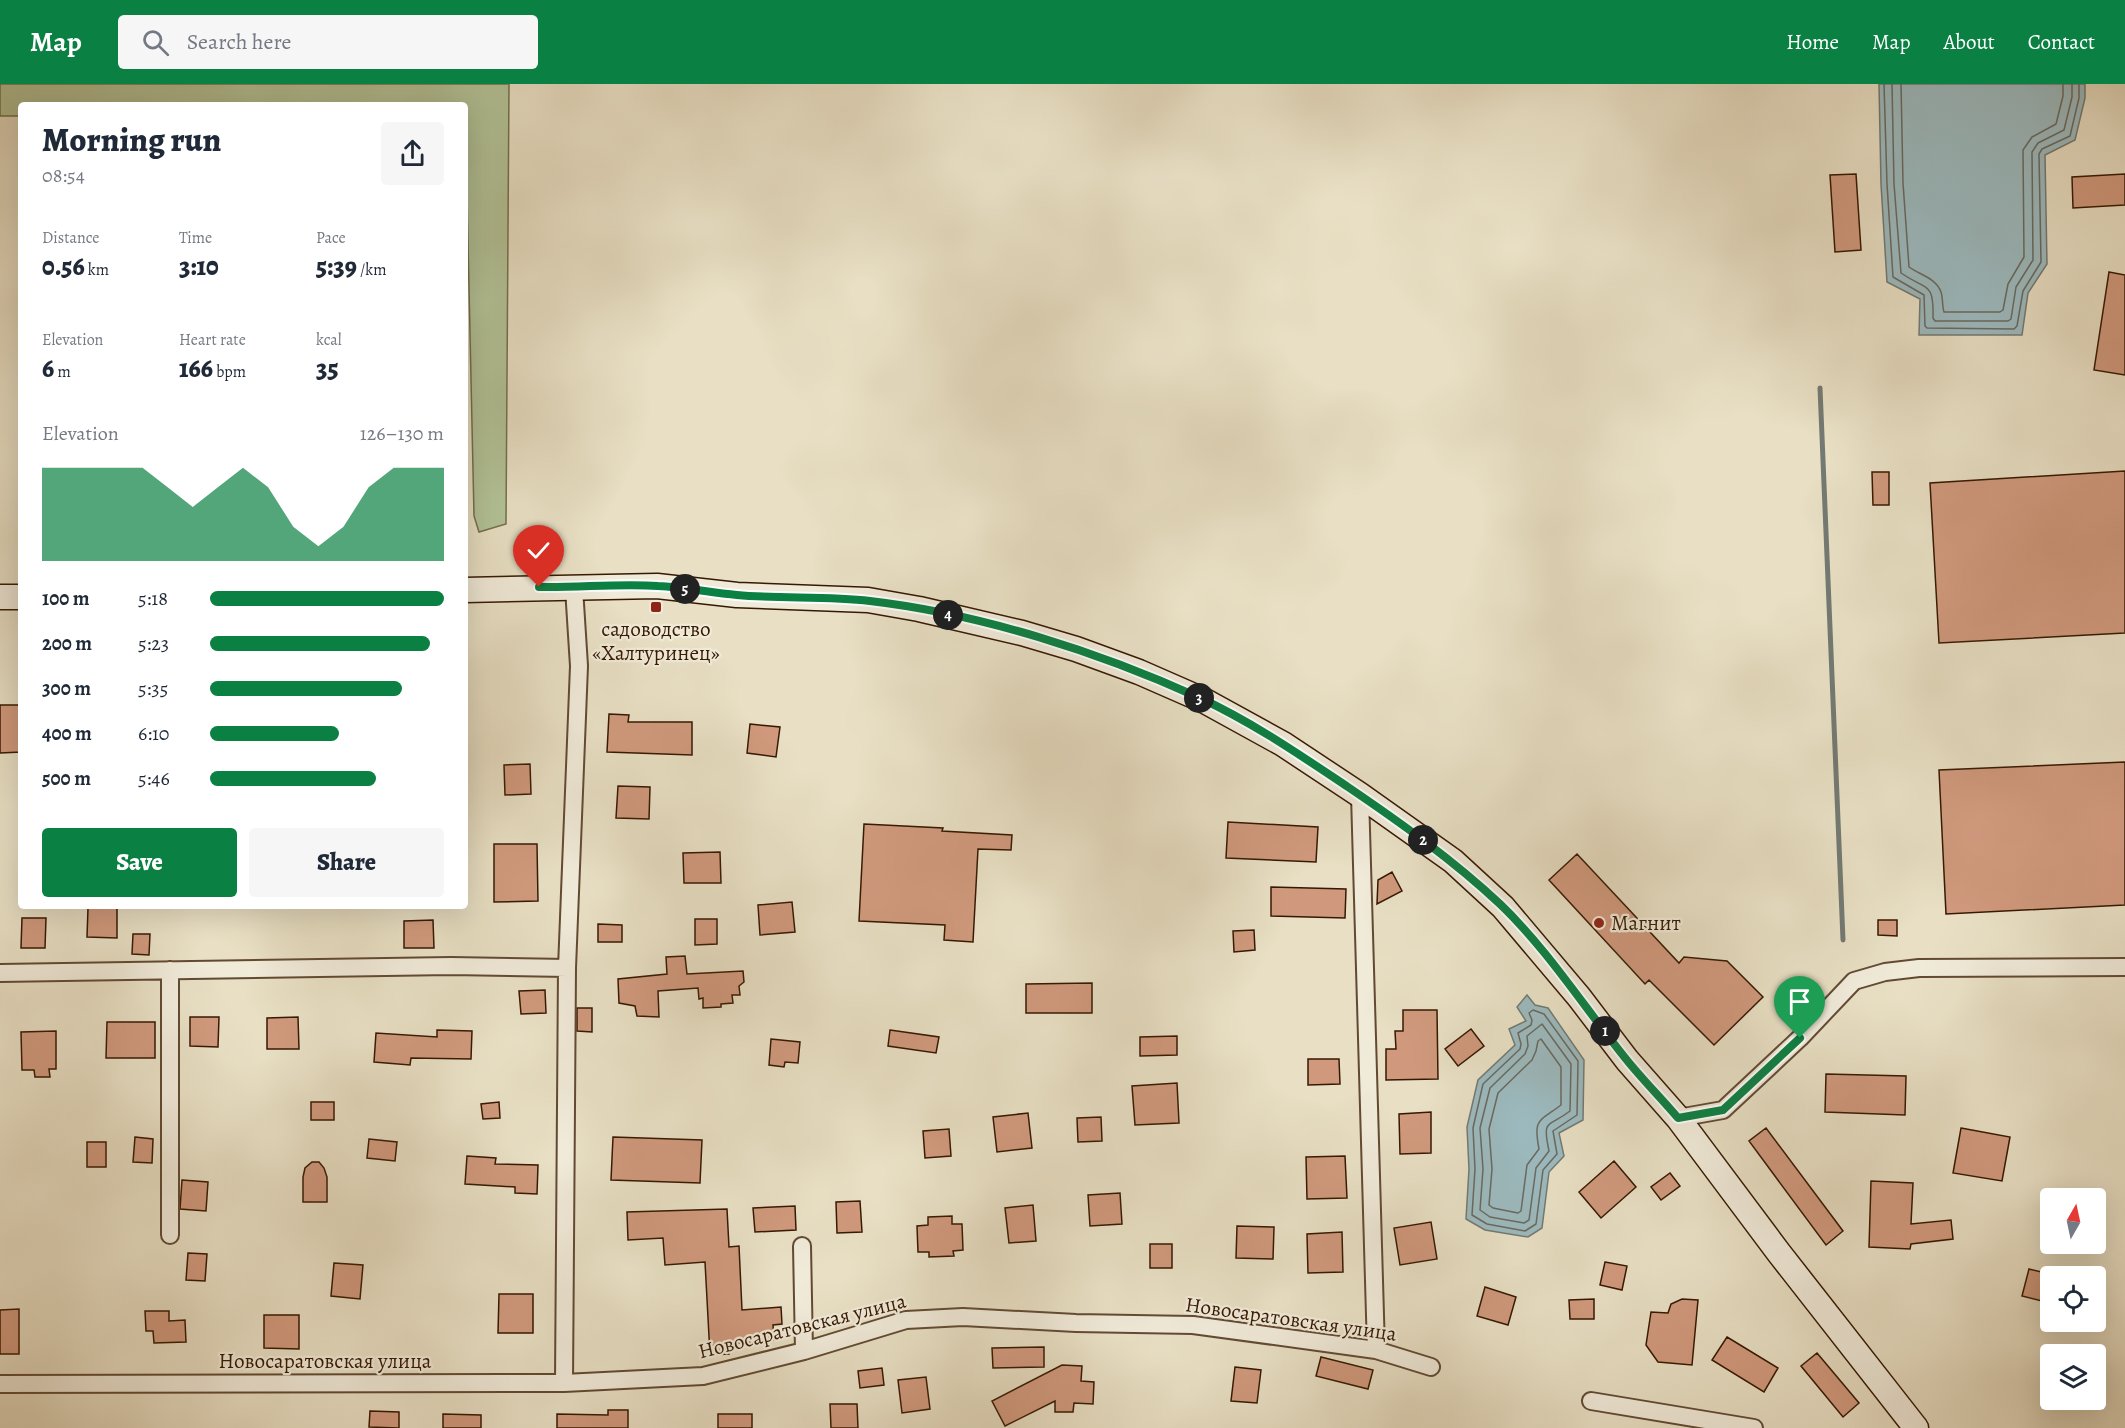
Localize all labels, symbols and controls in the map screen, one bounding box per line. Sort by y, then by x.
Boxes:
search box [118,15,538,69]
text: Map [30,23,82,61]
icon: search [139,26,172,59]
text: Search here [187,27,291,57]
text: Home [1786,28,1839,56]
text: Map [1872,28,1910,56]
text: About [1943,28,1995,56]
text: Contact [2028,28,2095,56]
text: Morning run [42,117,221,162]
button: share [381,122,444,185]
text: 08:54 [42,162,85,189]
text: Distance [42,227,99,249]
text: Time [179,227,212,249]
text: Pace [316,227,346,249]
text: 0.56 [42,249,85,284]
text: 3:10 [179,249,219,284]
text: 5:39 [316,249,357,284]
text: km [85,259,109,281]
text: /km [357,259,387,281]
text: Elevation [42,329,103,351]
text: Heart rate [179,329,246,351]
text: kcal [316,329,342,351]
text: 6 [42,351,54,386]
text: 166 [179,351,213,386]
text: 35 [316,351,338,386]
text: m [54,361,71,383]
text: bpm [213,361,246,383]
text: Elevation [42,420,119,447]
text: 126–130 m [360,420,444,447]
pin [513,525,564,587]
icon: check [522,534,555,567]
pin: 5 [670,574,700,604]
text: 5 [682,578,688,600]
text: 100 m [42,585,90,612]
text: 5:18 [138,585,168,612]
marker: садоводство «Халтуринец» [649,600,663,614]
pin: 4 [933,600,963,630]
text: 4 [944,604,952,626]
place label: садоводство «Халтуринец» [592,615,720,667]
text: 200 m [42,630,92,657]
text: 5:23 [138,630,169,657]
text: 300 m [42,675,91,702]
text: 5:35 [138,675,168,702]
pin: 3 [1184,683,1214,713]
text: 3 [1196,687,1202,709]
text: 400 m [42,720,92,747]
text: 6:10 [138,720,170,747]
text: 500 m [42,765,91,792]
text: 5:46 [138,765,170,792]
pin: 2 [1408,825,1438,855]
button: Save [42,828,237,897]
button: Share [249,828,444,897]
text: 2 [1419,829,1427,851]
place label: Магнит [1611,909,1681,937]
marker: Магнит [1592,916,1606,930]
pin [1774,976,1825,1038]
icon: arrive [1783,985,1816,1018]
pin: 1 [1590,1016,1620,1046]
text: 1 [1602,1020,1608,1042]
north arrow [2040,1188,2106,1254]
map controls [2040,1188,2106,1410]
button: locate [2040,1266,2106,1332]
street label: Новосаратовская улица [695,1287,909,1365]
street label: Новосаратовская улица [1184,1290,1399,1348]
button: layers [2040,1344,2106,1410]
street label: Новосаратовская улица [218,1347,432,1375]

